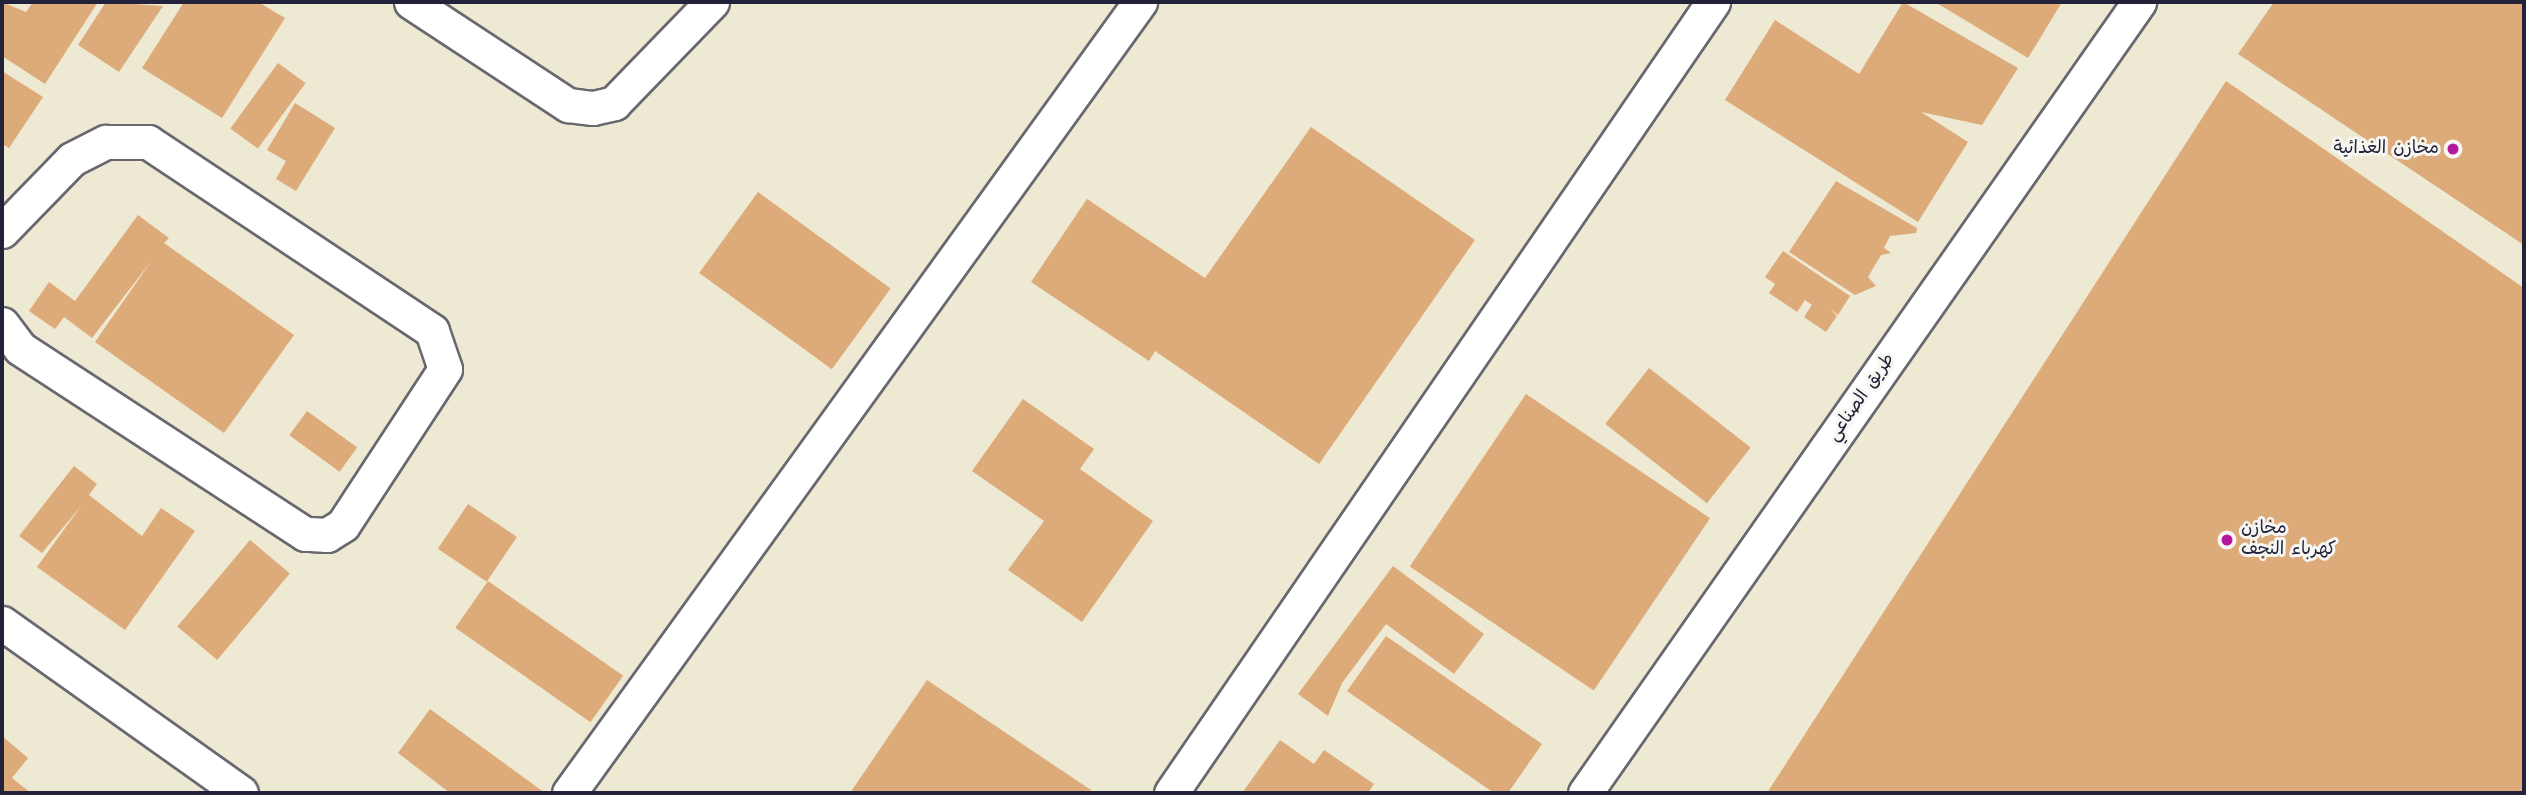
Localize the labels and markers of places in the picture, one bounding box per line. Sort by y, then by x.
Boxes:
place label: مخازن الغذائية [2333,138,2439,160]
marker: مخازن الغذائية [2445,141,2461,157]
place label: مخازن كهرباء النجف [2241,519,2336,562]
marker: مخازن كهرباء النجف [2219,532,2235,548]

